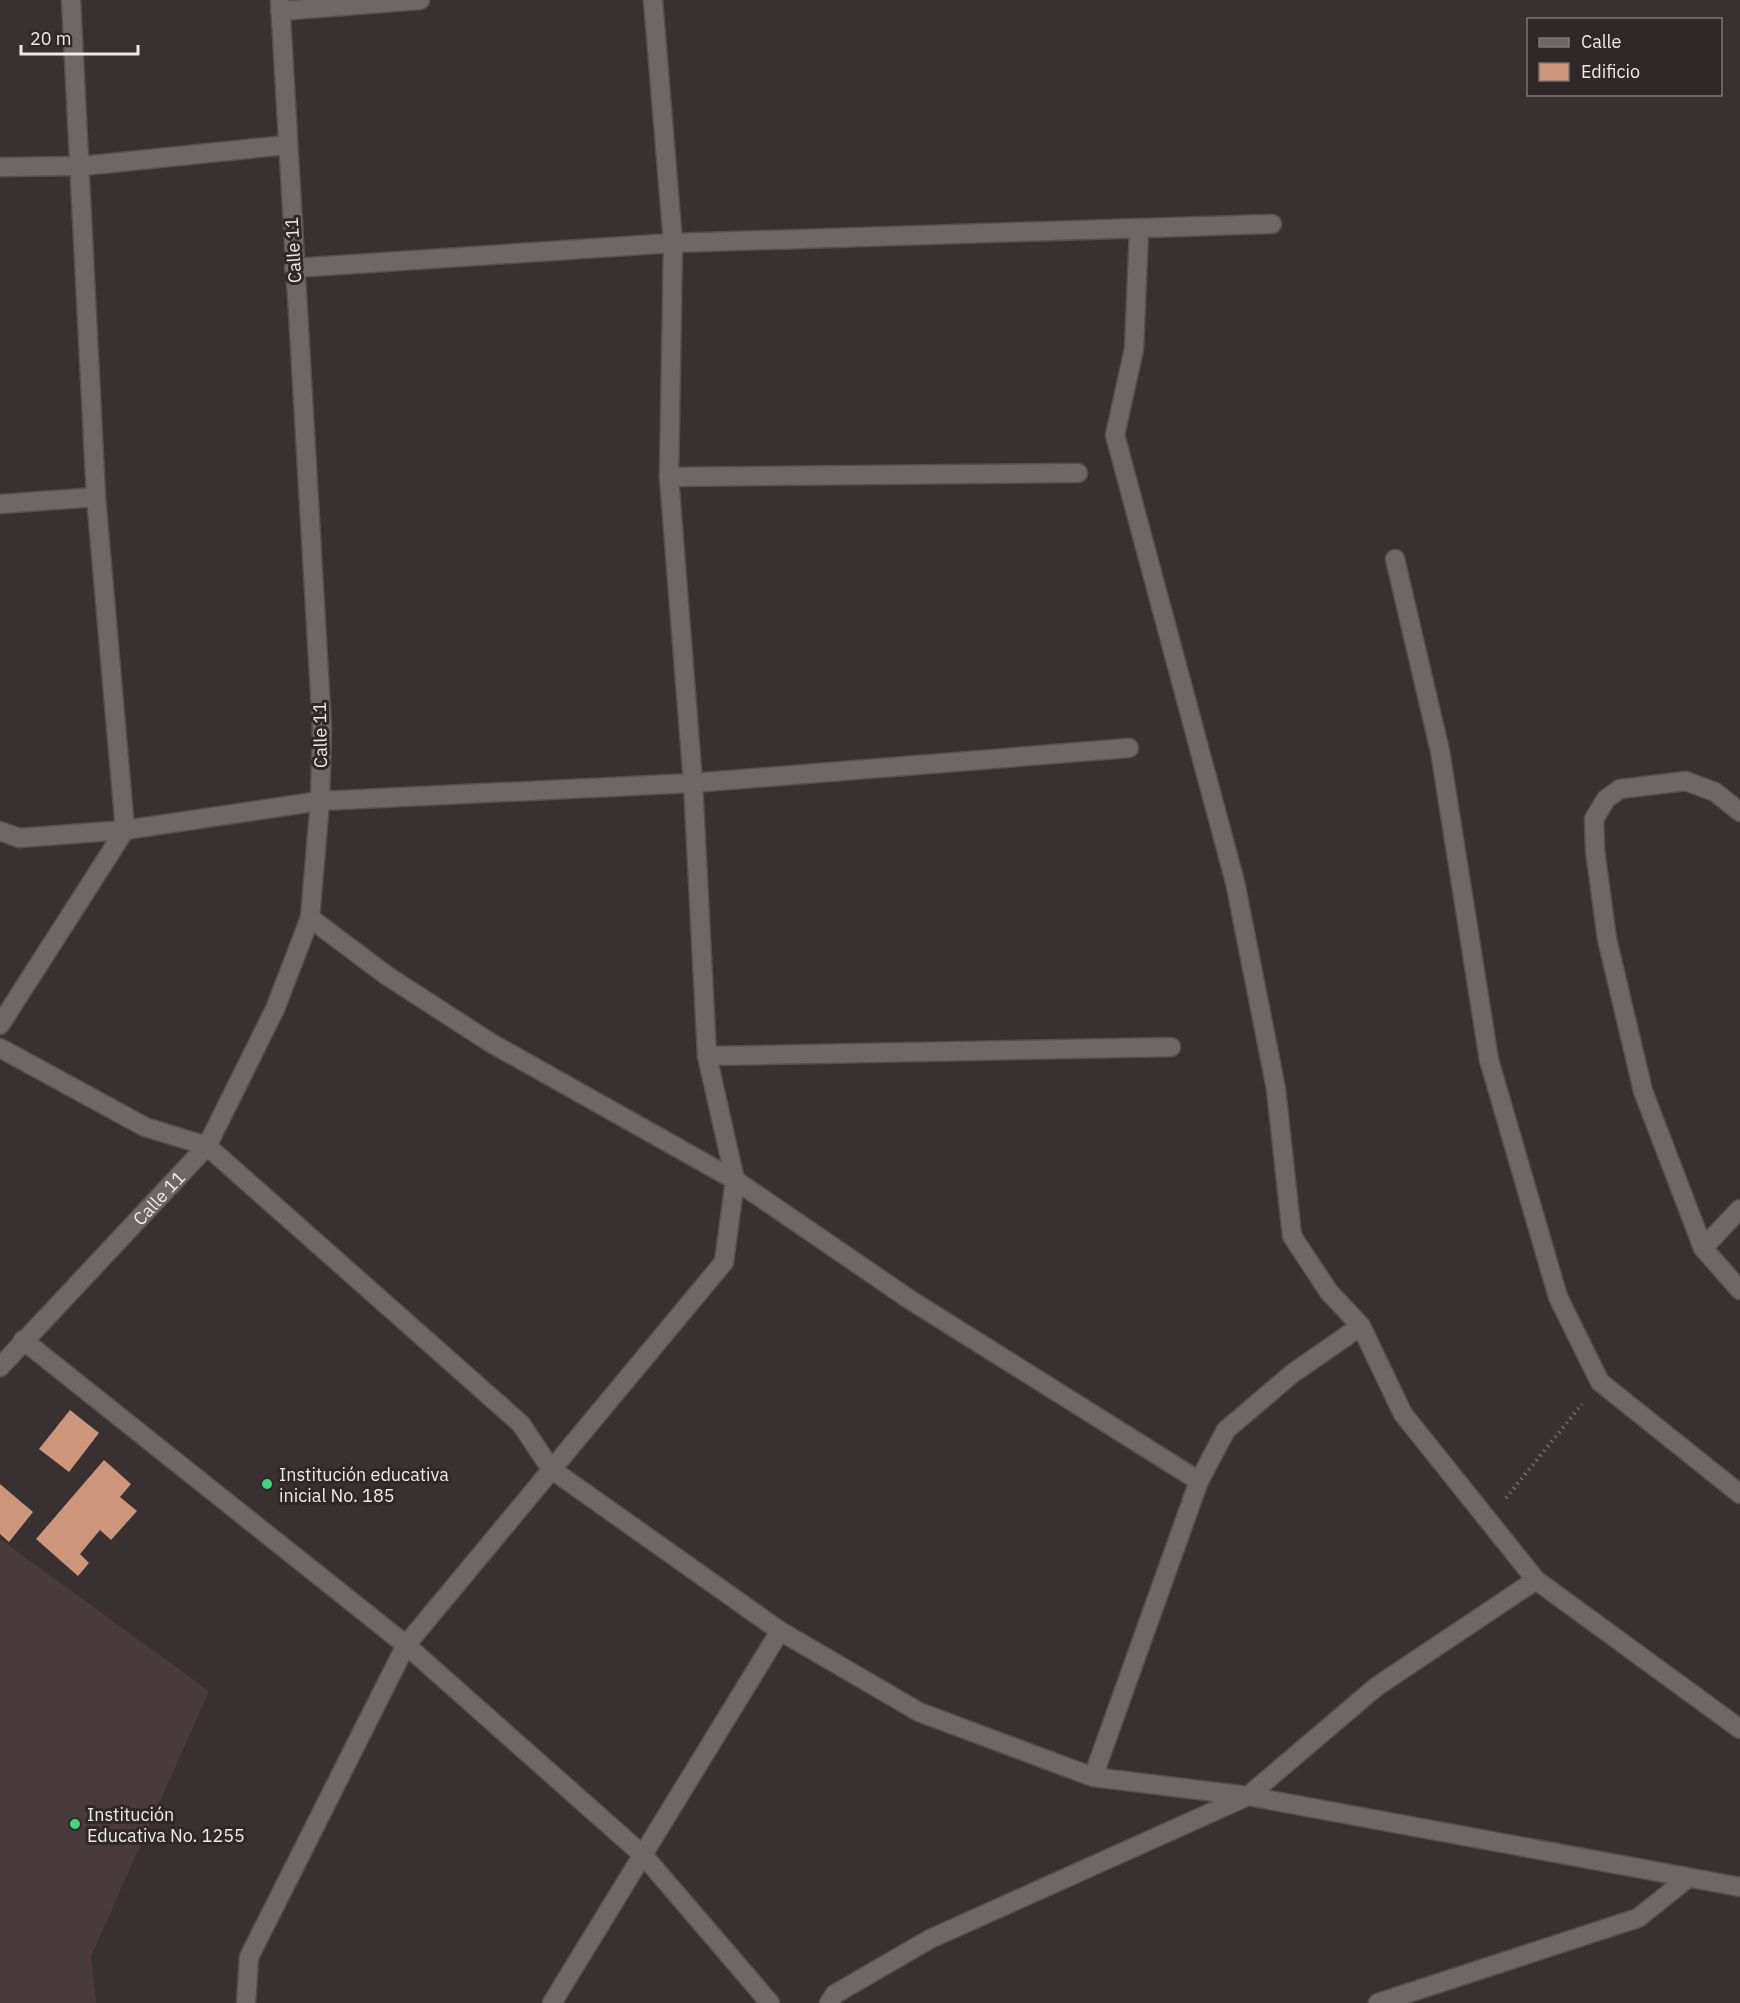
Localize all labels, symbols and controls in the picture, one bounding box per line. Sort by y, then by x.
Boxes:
scale bar [21,18,138,56]
legend [1527,18,1722,96]
text: 20 m [30,27,72,50]
text: Calle [1581,30,1621,53]
text: Edificio [1581,60,1640,83]
street label: Calle 11 [280,216,306,284]
street label: Calle 11 [308,702,332,768]
street label: Calle 11 [128,1166,190,1230]
place label: Institución educativa inicial No. 185 [279,1463,449,1507]
marker: Institución educativa inicial No. 185 [260,1477,274,1491]
place label: Institución Educativa No. 1255 [87,1803,245,1847]
marker: Institución Educativa No. 1255 [68,1817,82,1831]

